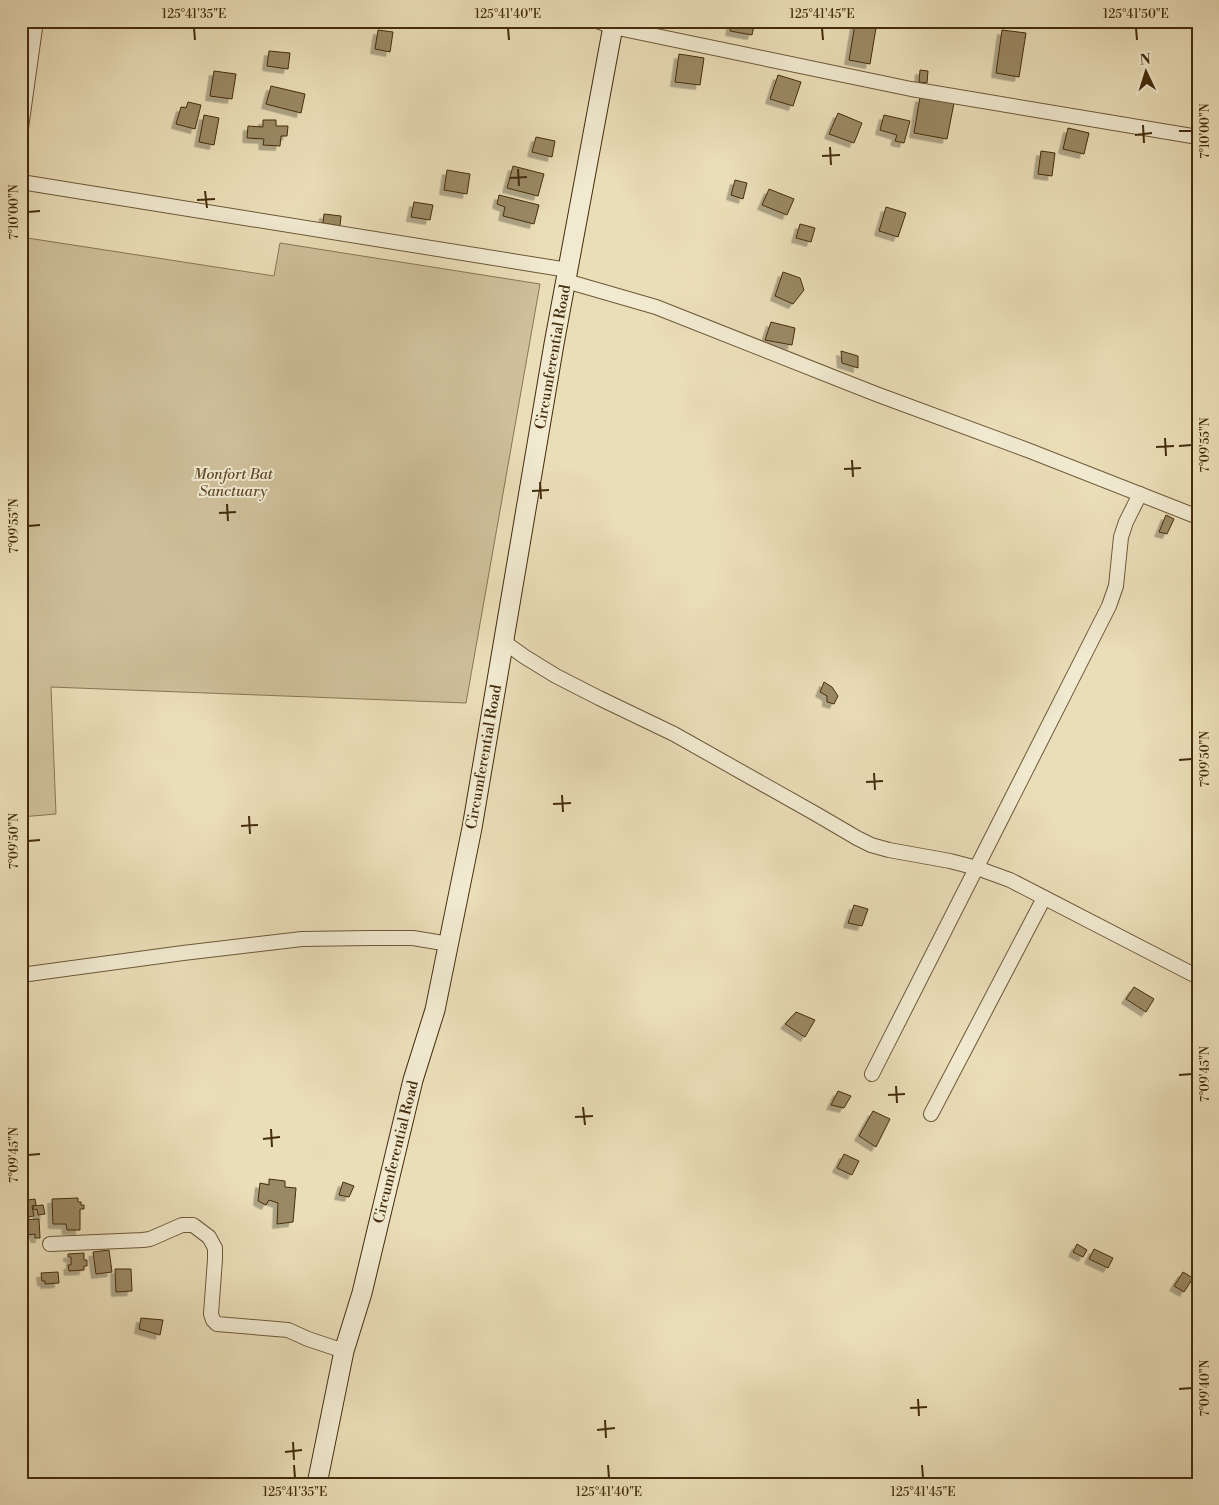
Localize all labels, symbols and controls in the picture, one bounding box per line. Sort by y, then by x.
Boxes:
text: 125°41'35"E [162,7,226,22]
text: 125°41'40"E [475,7,541,22]
text: 125°41'45"E [789,7,855,22]
text: 125°41'50"E [1103,7,1169,22]
north arrow [1122,48,1172,98]
text: N [1139,51,1151,69]
text: 7°10'00"N [1198,103,1213,159]
text: 7°10'00"N [7,184,22,240]
street label: Circumferential Road [531,283,575,431]
text: 7°09'55"N [1198,417,1213,473]
park label: Monfort Bat Sanctuary [193,465,274,501]
text: 7°09'55"N [7,498,22,554]
street label: Circumferential Road [462,683,506,831]
text: 7°09'50"N [1198,731,1213,787]
text: 7°09'50"N [7,813,22,869]
text: 7°09'45"N [1198,1046,1213,1102]
street label: Circumferential Road [369,1078,423,1225]
text: 7°09'45"N [7,1127,22,1183]
text: 7°09'40"N [1198,1359,1213,1417]
text: 125°41'35"E [263,1485,327,1500]
text: 125°41'40"E [576,1485,642,1500]
text: 125°41'45"E [890,1485,956,1500]

